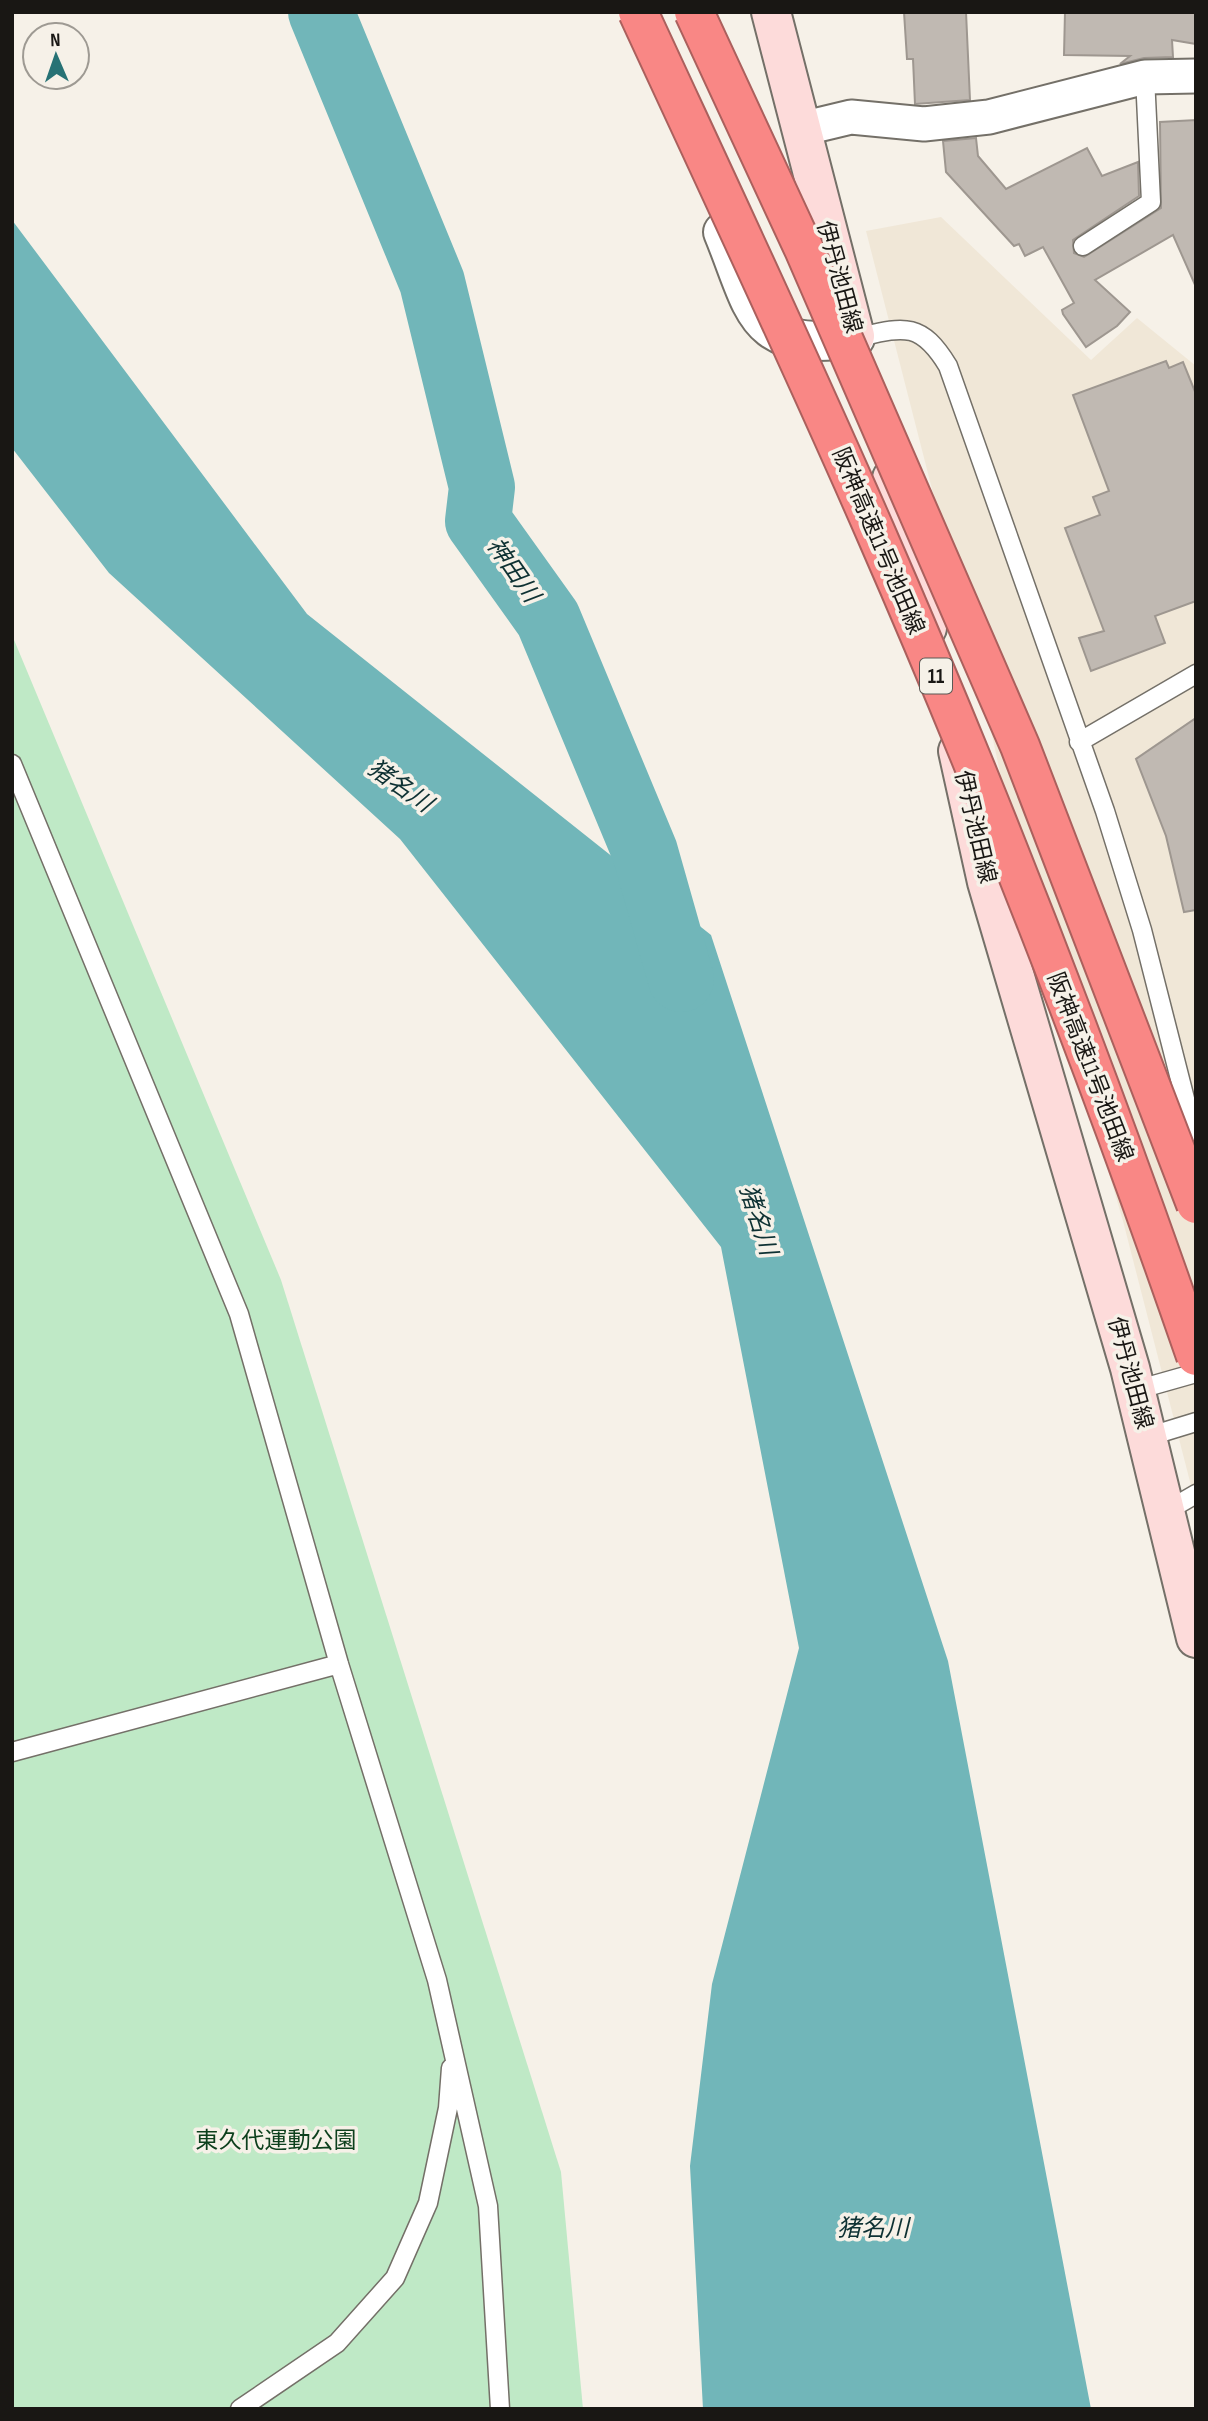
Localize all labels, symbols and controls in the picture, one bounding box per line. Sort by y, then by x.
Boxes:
north arrow [21,21,91,91]
text: N [50,29,61,52]
street label: 伊丹池田線 [811,218,867,336]
street label: 阪神高速11号池田線 [826,443,930,639]
water label: 神田川 [480,532,547,610]
road number: 11 [920,658,952,694]
water label: 猪名川 [362,753,440,820]
street label: 伊丹池田線 [948,768,1002,886]
street label: 阪神高速11号池田線 [1041,969,1139,1165]
water label: 猪名川 [733,1181,784,1262]
street label: 伊丹池田線 [1102,1314,1158,1432]
park label: 東久代運動公園 [196,2127,357,2155]
water label: 猪名川 [837,2214,912,2243]

